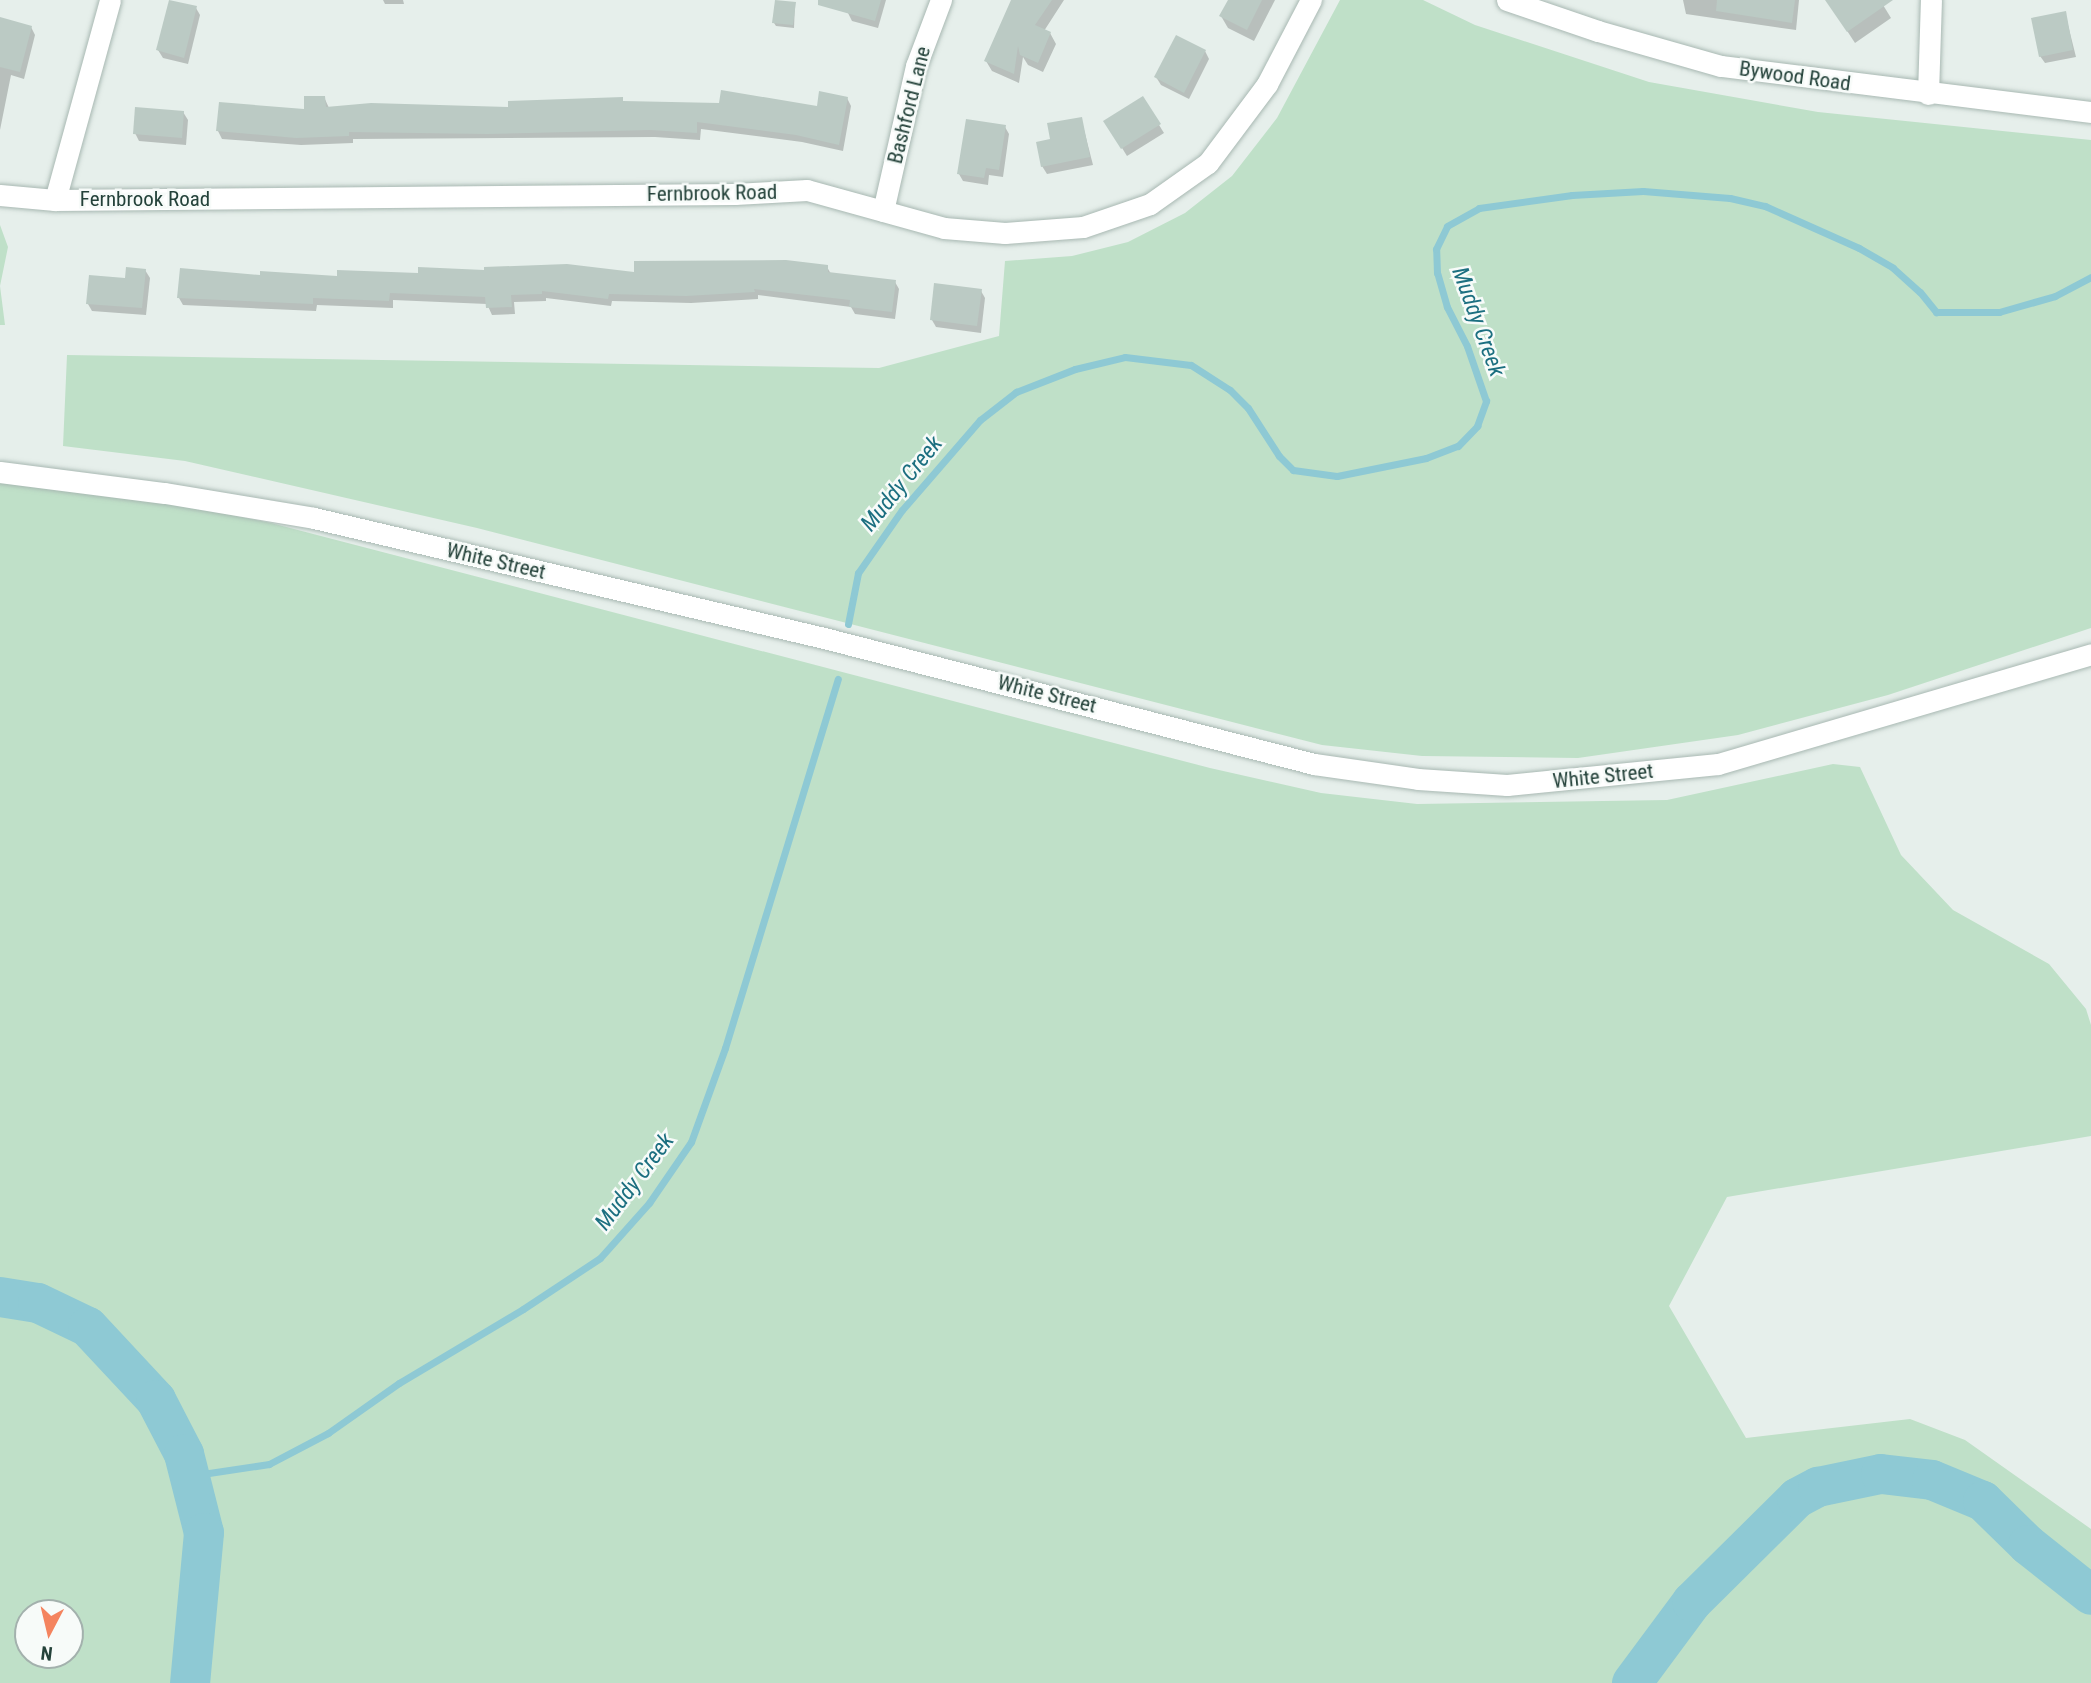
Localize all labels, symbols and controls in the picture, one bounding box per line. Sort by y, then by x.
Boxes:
street label: Bashford Lane [882,44,936,166]
street label: Bywood Road [1738,56,1852,96]
street label: Fernbrook Road [647,179,777,207]
street label: Fernbrook Road [80,186,210,212]
water label: Muddy Creek [1445,263,1511,381]
water label: Muddy Creek [855,431,949,537]
street label: White Street [444,537,548,585]
street label: White Street [995,670,1099,718]
street label: White Street [1551,758,1655,794]
water label: Muddy Creek [590,1128,680,1236]
north arrow [14,1599,84,1669]
text: N [39,1641,54,1665]

